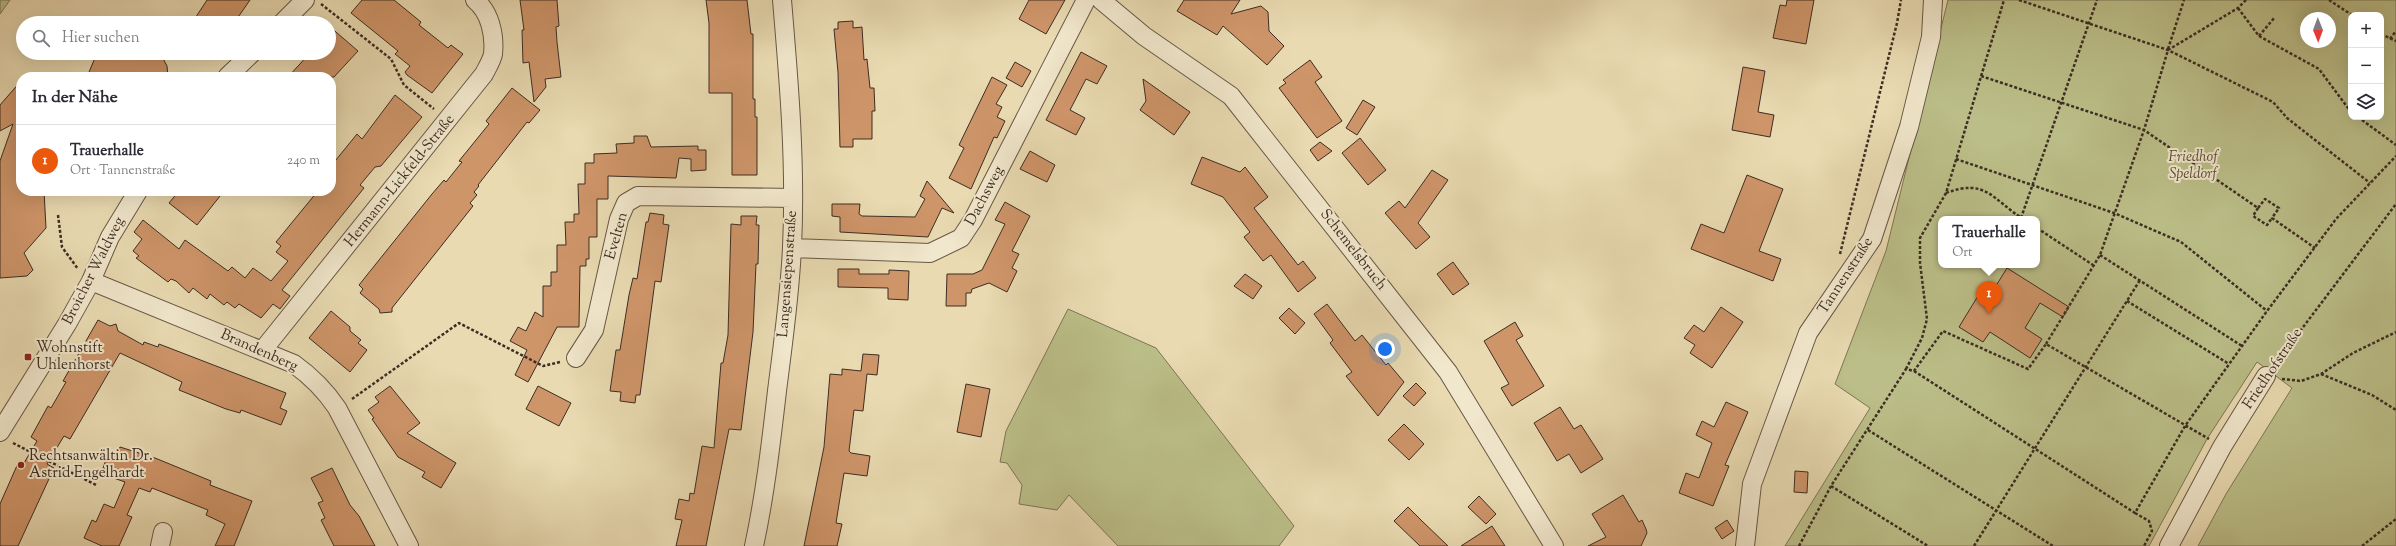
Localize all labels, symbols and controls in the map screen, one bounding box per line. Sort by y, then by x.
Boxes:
north arrow [2300,12,2336,48]
map controls [2348,12,2384,120]
button: + [2348,12,2384,48]
search box [16,16,336,60]
icon: search [30,27,52,49]
text: Hier suchen [62,28,140,49]
button: − [2348,48,2384,84]
button: layers [2348,84,2384,120]
text: In der Nähe [32,86,118,110]
street label: Hermann-Lickfeld-Straße [340,110,460,252]
text: Trauerhalle [70,141,144,162]
park label: Friedhof Speldorf [2168,147,2219,185]
text: 1 [43,152,47,170]
text: 240 m [287,152,320,170]
text: Ort · Tannenstraße [70,162,176,180]
street label: Dachsweg [960,162,1010,230]
street label: Schemelsbruch [1314,205,1392,295]
street label: Evelten [600,210,634,262]
street label: Langensiepenstraße [773,210,803,338]
street label: Broicher Waldweg [58,213,130,329]
popup [1938,216,2040,268]
text: Trauerhalle [1952,223,2026,244]
street label: Tannenstraße [1813,233,1879,319]
text: Ort [1952,244,1973,262]
pin: 1 [1976,281,2002,314]
street label: Friedhofstraße [2238,324,2308,414]
street label: Brandenberg [217,325,301,377]
place label: Wohnstift Uhlenhorst [36,338,110,376]
your location [1375,339,1395,359]
marker: Wohnstift Uhlenhorst [23,352,33,362]
place label: Rechtsanwältin Dr. Astrid Engelhardt [29,446,153,484]
marker: Rechtsanwältin Dr. Astrid Engelhardt [16,460,26,470]

